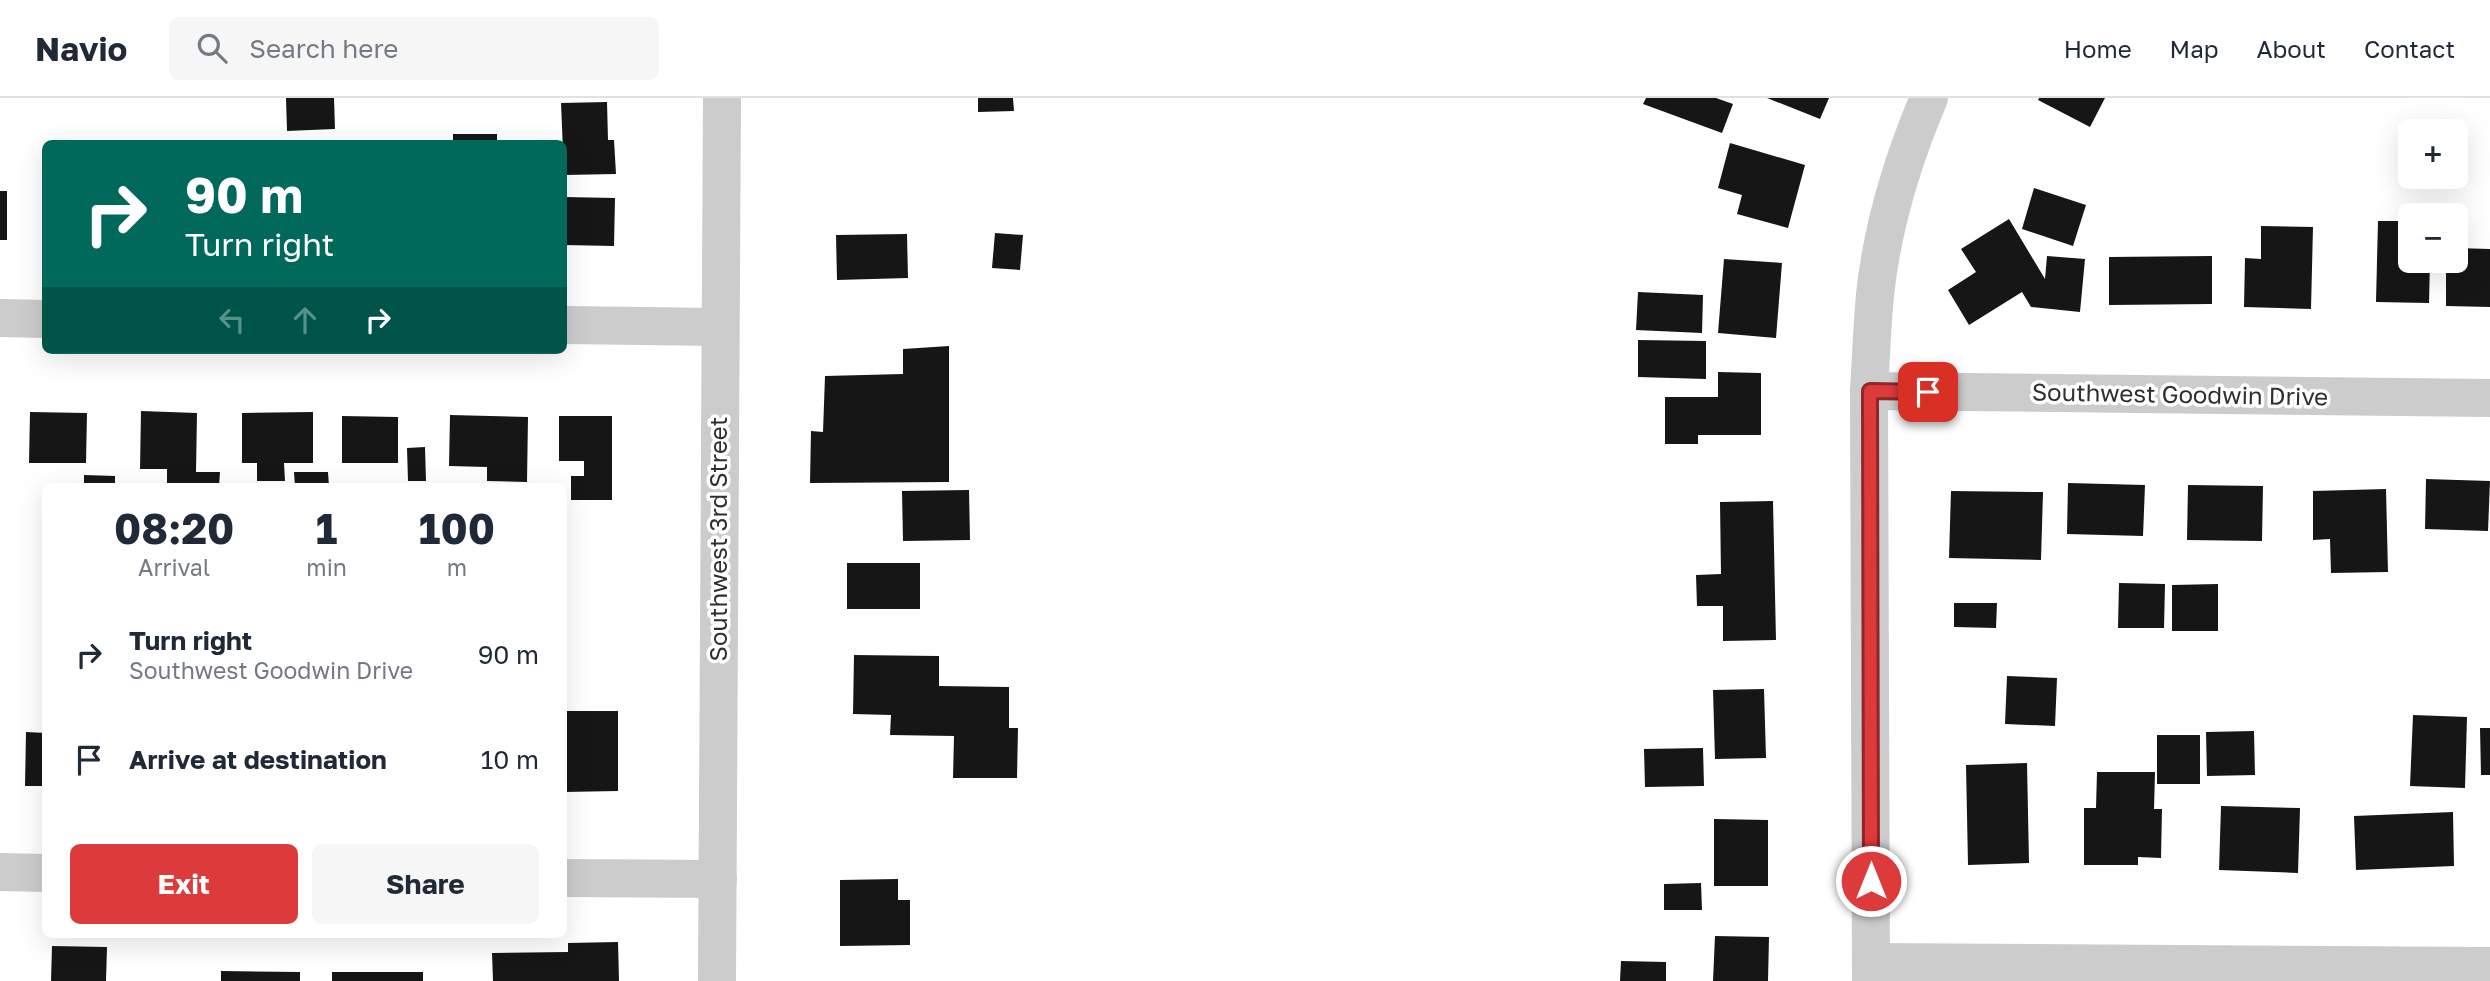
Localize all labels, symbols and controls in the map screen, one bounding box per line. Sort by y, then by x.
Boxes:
search box [169,17,659,80]
text: Navio [35,29,127,68]
icon: search [193,29,231,67]
text: Search here [249,33,398,64]
text: Home [2064,34,2132,63]
text: Map [2170,34,2219,63]
text: About [2257,34,2326,63]
text: Contact [2364,34,2455,63]
map controls [2398,119,2468,273]
button: + [2398,119,2468,189]
text: 90 m [185,165,303,224]
icon: right [70,168,161,259]
button: − [2398,203,2468,273]
text: Turn right [185,225,334,263]
icon: left [213,301,251,339]
icon: ahead [286,301,324,339]
icon: right [359,301,397,339]
pin [1898,362,1958,422]
icon: arrive [1909,373,1947,411]
street label: Southwest Goodwin Drive [2032,376,2328,411]
street label: Southwest 3rd Street [703,417,732,661]
text: 08:20 [114,503,234,553]
text: 1 [316,503,337,553]
text: 100 [419,503,495,553]
text: Arrival [138,553,210,581]
text: min [306,553,347,581]
text: m [447,553,467,581]
text: Turn right [129,625,252,656]
icon: right [70,636,108,674]
text: 90 m [478,639,539,670]
text: Southwest Goodwin Drive [129,656,413,684]
icon: arrive [70,741,108,779]
text: Arrive at destination [129,744,387,775]
text: 10 m [481,744,539,775]
button: Exit [70,844,298,924]
button: Share [312,844,539,924]
position arrow [1834,844,1908,918]

